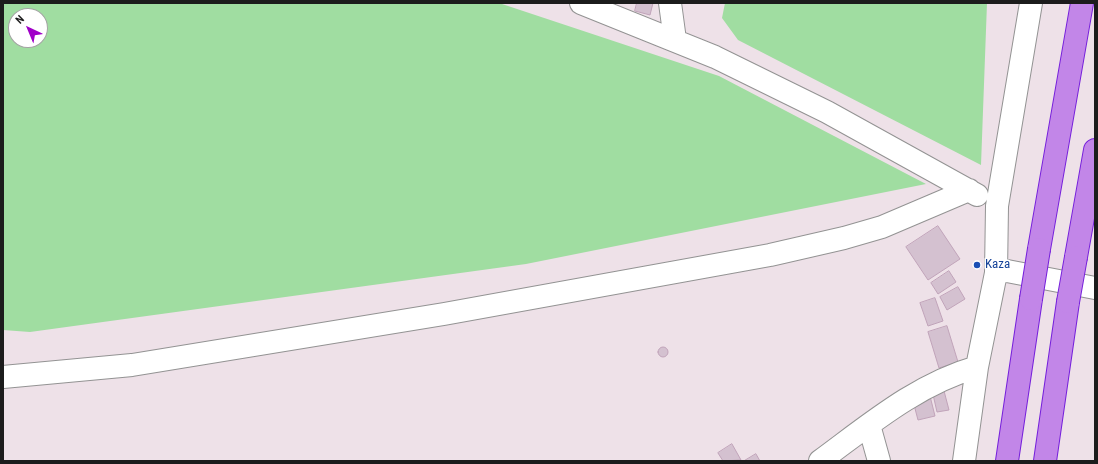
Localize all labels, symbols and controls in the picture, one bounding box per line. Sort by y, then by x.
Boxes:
north arrow [8,8,48,48]
text: N [13,13,27,27]
place label: Kaza [985,257,1010,273]
marker: Kaza [972,260,982,270]

